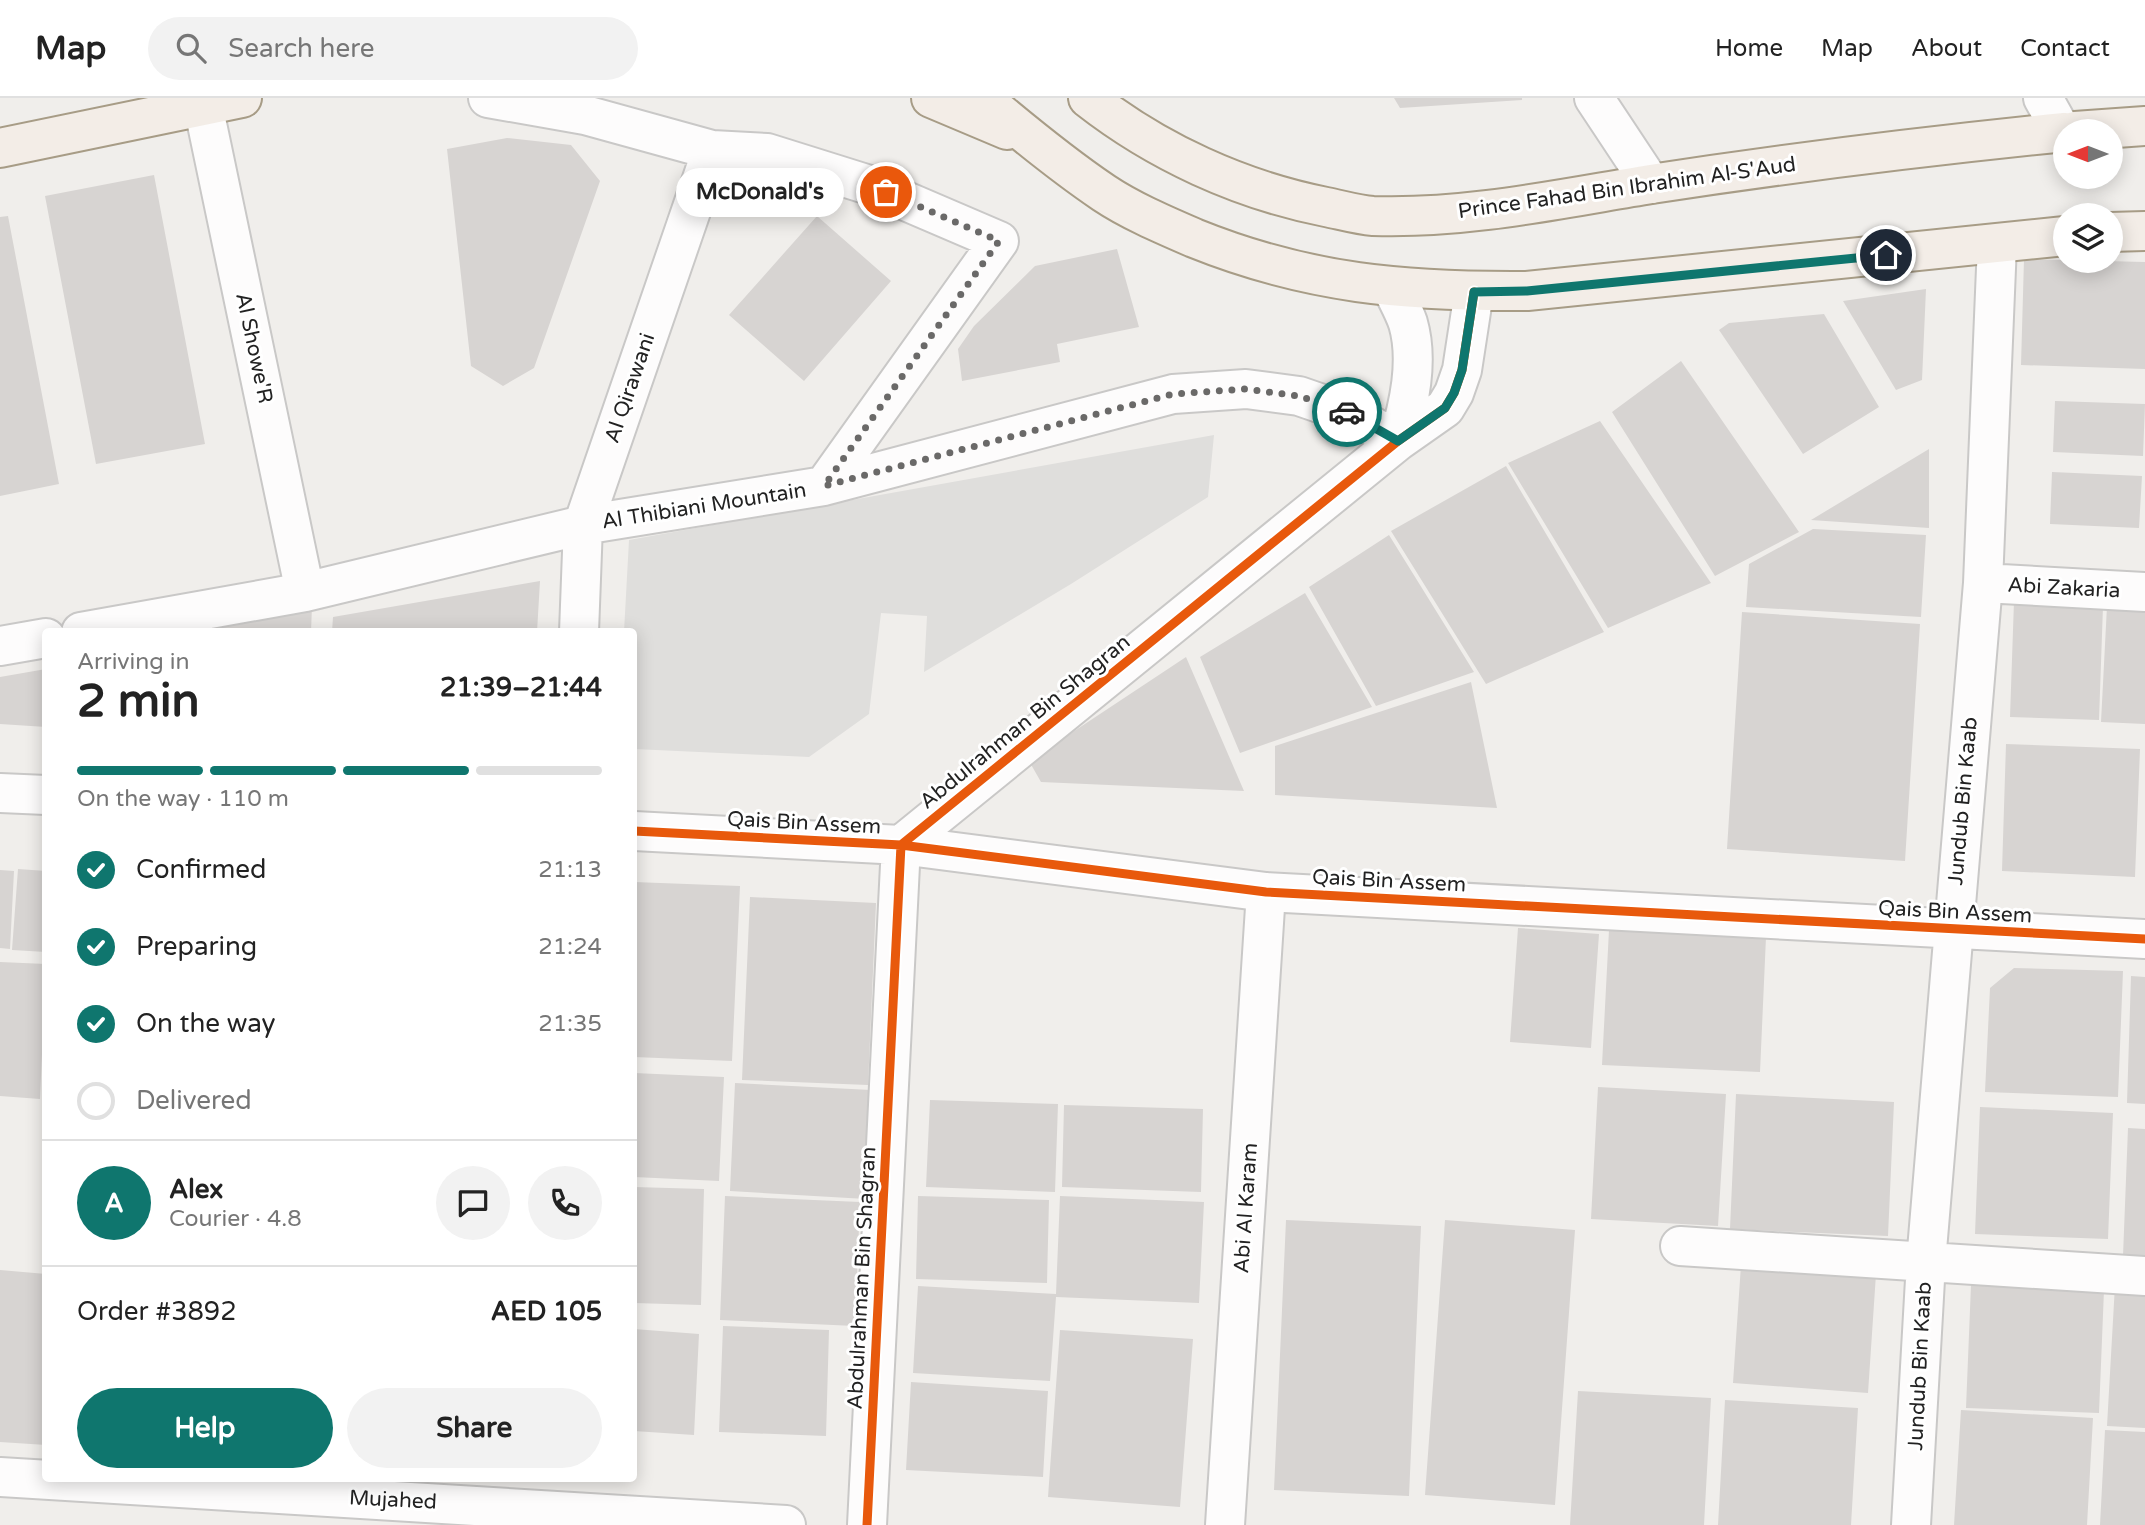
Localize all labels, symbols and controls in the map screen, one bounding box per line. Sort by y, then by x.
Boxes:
search box [148,17,638,80]
text: Map [35,29,106,68]
icon: search [172,29,210,67]
text: Search here [228,33,374,64]
text: Home [1715,34,1783,63]
text: Map [1821,34,1873,63]
text: About [1911,34,1982,63]
text: Contact [2020,34,2110,63]
north arrow [2053,119,2123,189]
map controls [2053,119,2123,273]
street label: Prince Fahad Bin Ibrahim Al-S'Aud [1456,152,1798,224]
pin [856,162,916,222]
callout: McDonald's [676,168,844,217]
icon: bag [867,173,905,211]
text: McDonald's [696,178,824,206]
button: layers [2053,203,2123,273]
pin [1856,225,1916,285]
icon: home [1867,236,1905,274]
street label: Al Showe'R [230,290,278,406]
street label: Al Qirawani [600,330,660,446]
courier [1312,377,1382,447]
icon: car [1328,393,1366,431]
street label: Al Thibiani Mountain [600,477,808,535]
street label: Abi Zakaria [2007,573,2121,603]
street label: Abdulrahman Bin Shagran [915,629,1135,815]
text: Arriving in [77,648,190,676]
text: 21:39–21:44 [440,672,602,703]
text: 2 min [77,674,200,729]
street label: Jundub Bin Kaab [1943,716,1983,886]
text: On the way · 110 m [77,785,289,813]
street label: Qais Bin Assem [726,806,882,840]
icon: check [77,851,115,889]
text: Confirmed [136,854,266,885]
text: 21:13 [538,856,602,884]
street label: Qais Bin Assem [1311,864,1467,898]
street label: Qais Bin Assem [1877,895,2033,929]
icon: check [77,928,115,966]
text: Preparing [136,931,257,962]
text: 21:24 [538,933,602,961]
icon: check [77,1005,115,1043]
text: On the way [136,1008,276,1039]
text: 21:35 [538,1010,602,1038]
text: Delivered [136,1085,252,1116]
street label: Abi Al Karam [1229,1142,1263,1274]
street label: Abdulrahman Bin Shagran [843,1146,881,1410]
button: chat [436,1166,510,1240]
button: phone [528,1166,602,1240]
text: Alex [169,1174,223,1205]
text: A [104,1188,124,1219]
text: Courier · 4.8 [169,1205,302,1233]
street label: Jundub Bin Kaab [1903,1281,1937,1451]
text: Order #3892 [77,1296,237,1327]
text: AED 105 [491,1296,602,1327]
button: Help [77,1388,333,1468]
button: Share [347,1388,602,1468]
street label: Mujahed [348,1485,438,1515]

